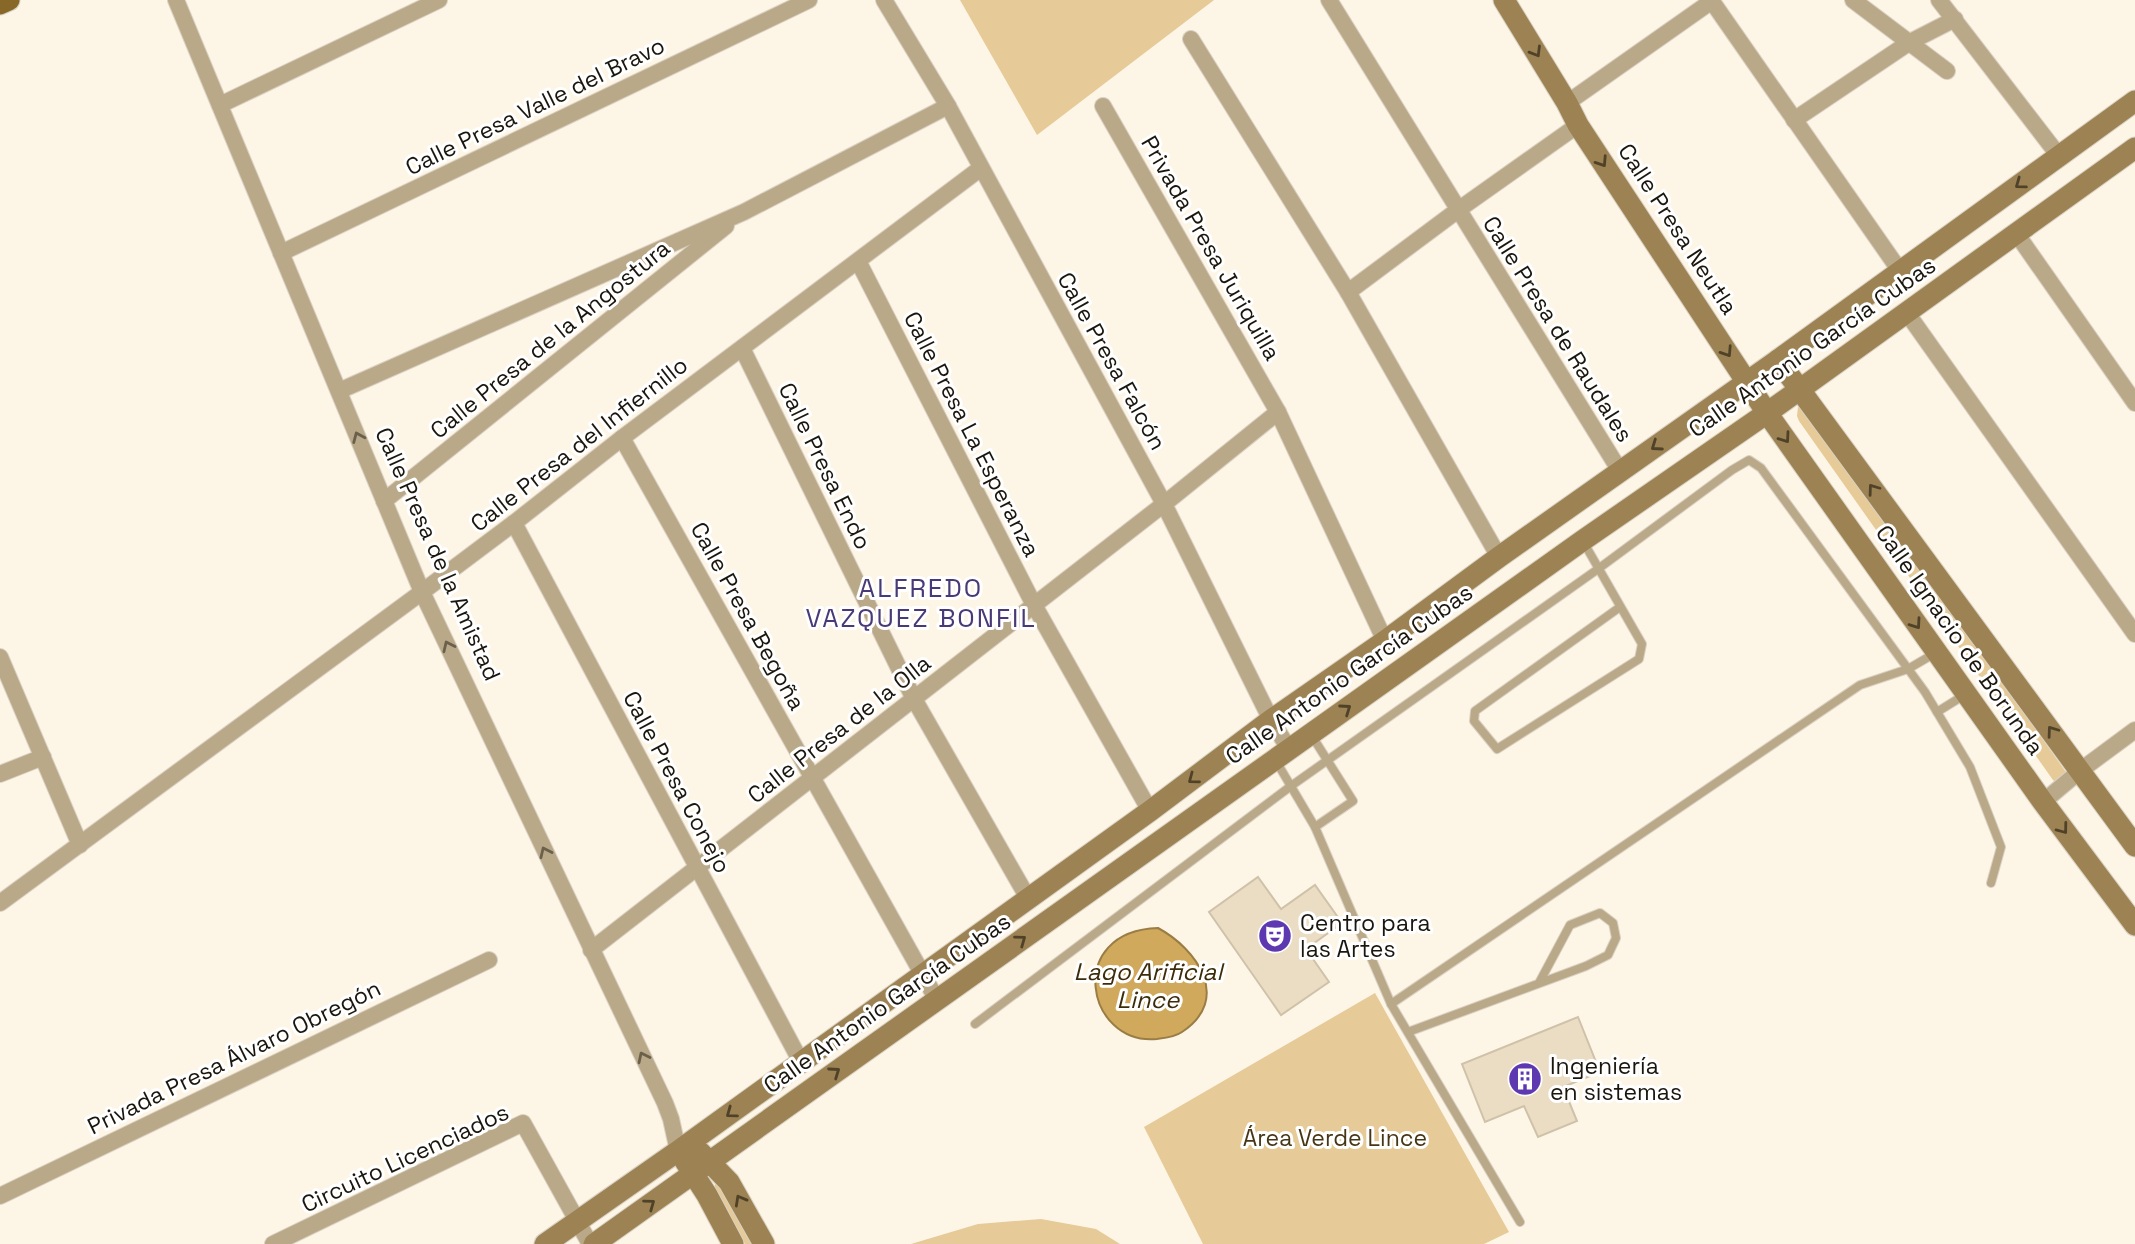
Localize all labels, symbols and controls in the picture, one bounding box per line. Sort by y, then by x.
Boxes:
street label: Calle Presa Valle del Bravo [400,30,670,182]
one-way arrow [1527,44,1540,57]
street label: Privada Presa Juriquilla [1134,130,1288,366]
street label: Calle Presa Neutla [1611,138,1745,320]
one-way arrow [1594,154,1607,167]
one-way arrow [2015,176,2028,188]
street label: Calle Presa de Raudales [1476,210,1640,448]
street label: Calle Presa de la Angostura [424,233,676,445]
street label: Calle Antonio García Cubas [1683,250,1941,444]
street label: Calle Presa Falcón [1051,267,1173,455]
street label: Calle Presa La Esperanza [897,306,1047,562]
one-way arrow [1719,344,1732,357]
street label: Calle Presa del Infiernillo [464,350,694,538]
street label: Calle Presa Endo [772,378,878,554]
street label: Calle Presa de la Amistad [368,423,508,685]
one-way arrow [1777,430,1789,443]
one-way arrow [352,432,366,444]
one-way arrow [1651,437,1664,450]
one-way arrow [1869,484,1881,496]
street label: Calle Presa Begoña [684,517,812,715]
street label: Calle Ignacio de Borunda [1869,519,2051,761]
district label: ALFREDO VAZQUEZ BONFIL [805,571,1037,635]
street label: Calle Antonio García Cubas [1220,577,1478,771]
one-way arrow [1908,616,1920,629]
one-way arrow [442,641,456,653]
street label: Calle Presa de la Olla [741,648,937,810]
street label: Calle Presa Conejo [616,686,738,878]
one-way arrow [1338,705,1351,717]
one-way arrow [2048,726,2060,739]
one-way arrow [1188,770,1201,783]
one-way arrow [2054,821,2067,834]
one-way arrow [539,847,553,859]
street label: Calle Antonio García Cubas [758,906,1016,1100]
place label: Centro para las Artes [1300,908,1431,964]
theatre icon: Centro para las Artes [1256,917,1294,955]
one-way arrow [1013,936,1026,948]
water label: Lago Arificial Lince [1074,956,1225,1015]
street label: Privada Presa Álvaro Obregón [82,973,386,1141]
place label: Ingeniería en sistemas [1550,1051,1682,1107]
one-way arrow [637,1052,651,1064]
building icon: Ingeniería en sistemas [1506,1060,1544,1098]
one-way arrow [827,1068,840,1080]
street label: Circuito Licenciados [296,1097,514,1219]
one-way arrow [726,1105,739,1117]
park label: Área Verde Lince [1243,1123,1427,1153]
one-way arrow [735,1195,748,1208]
one-way arrow [642,1200,655,1212]

